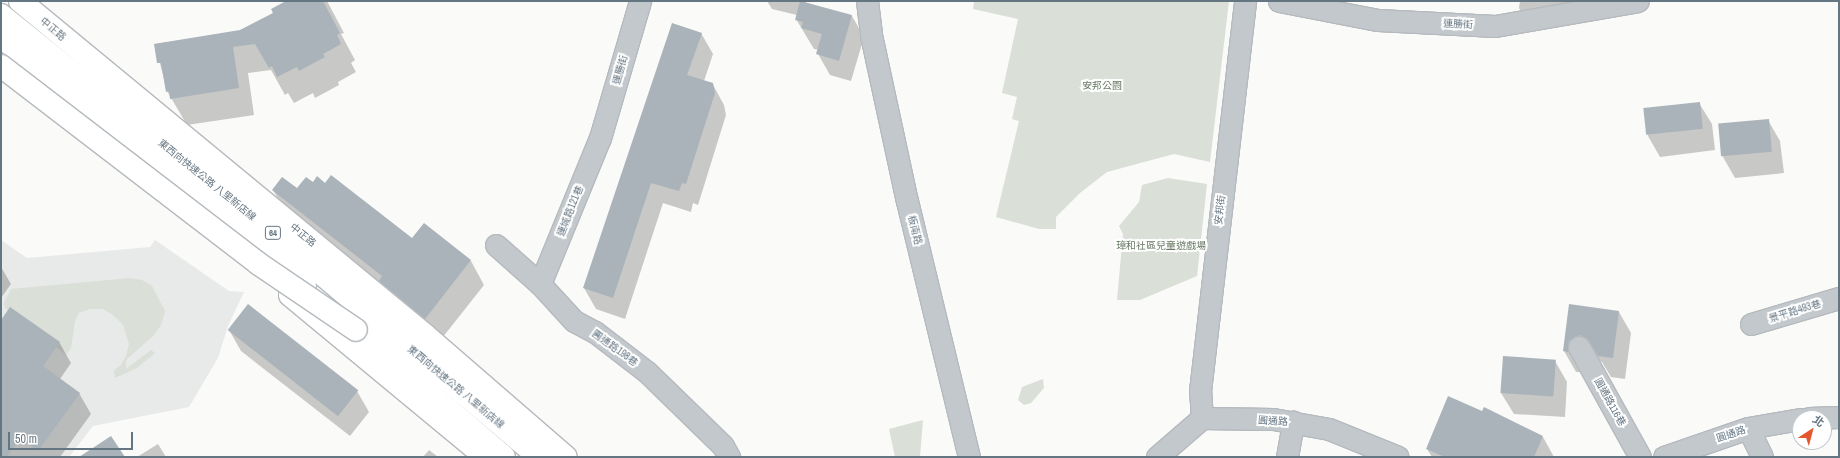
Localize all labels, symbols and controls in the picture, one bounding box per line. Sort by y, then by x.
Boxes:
street label: 中正路 [38,15,68,43]
street label: 連勝街 [1443,17,1473,31]
street label: 連勝街 [610,54,630,86]
park label: 安邦公園 [1082,80,1122,92]
street label: 東西向快速公路 八里新店線 [156,137,258,223]
street label: 連城路121巷 [554,184,586,238]
street label: 安邦街 [1212,194,1228,226]
street label: 板南路 [906,214,924,246]
street label: 中正路 [288,221,318,249]
road number: 64 [264,226,282,240]
park label: 璋和社區兒童遊戲場 [1116,240,1206,252]
street label: 景平路493巷 [1768,297,1822,325]
street label: 圓通路198巷 [590,327,640,369]
street label: 東西向快速公路 八里新店線 [405,343,507,431]
street label: 圓通路116巷 [1592,376,1628,428]
north arrow [1792,410,1832,450]
text: 北 [1810,412,1827,430]
street label: 圓通路 [1258,414,1288,428]
scale bar [10,424,135,450]
street label: 圓通路 [1715,424,1747,444]
text: 50 m [15,431,37,447]

